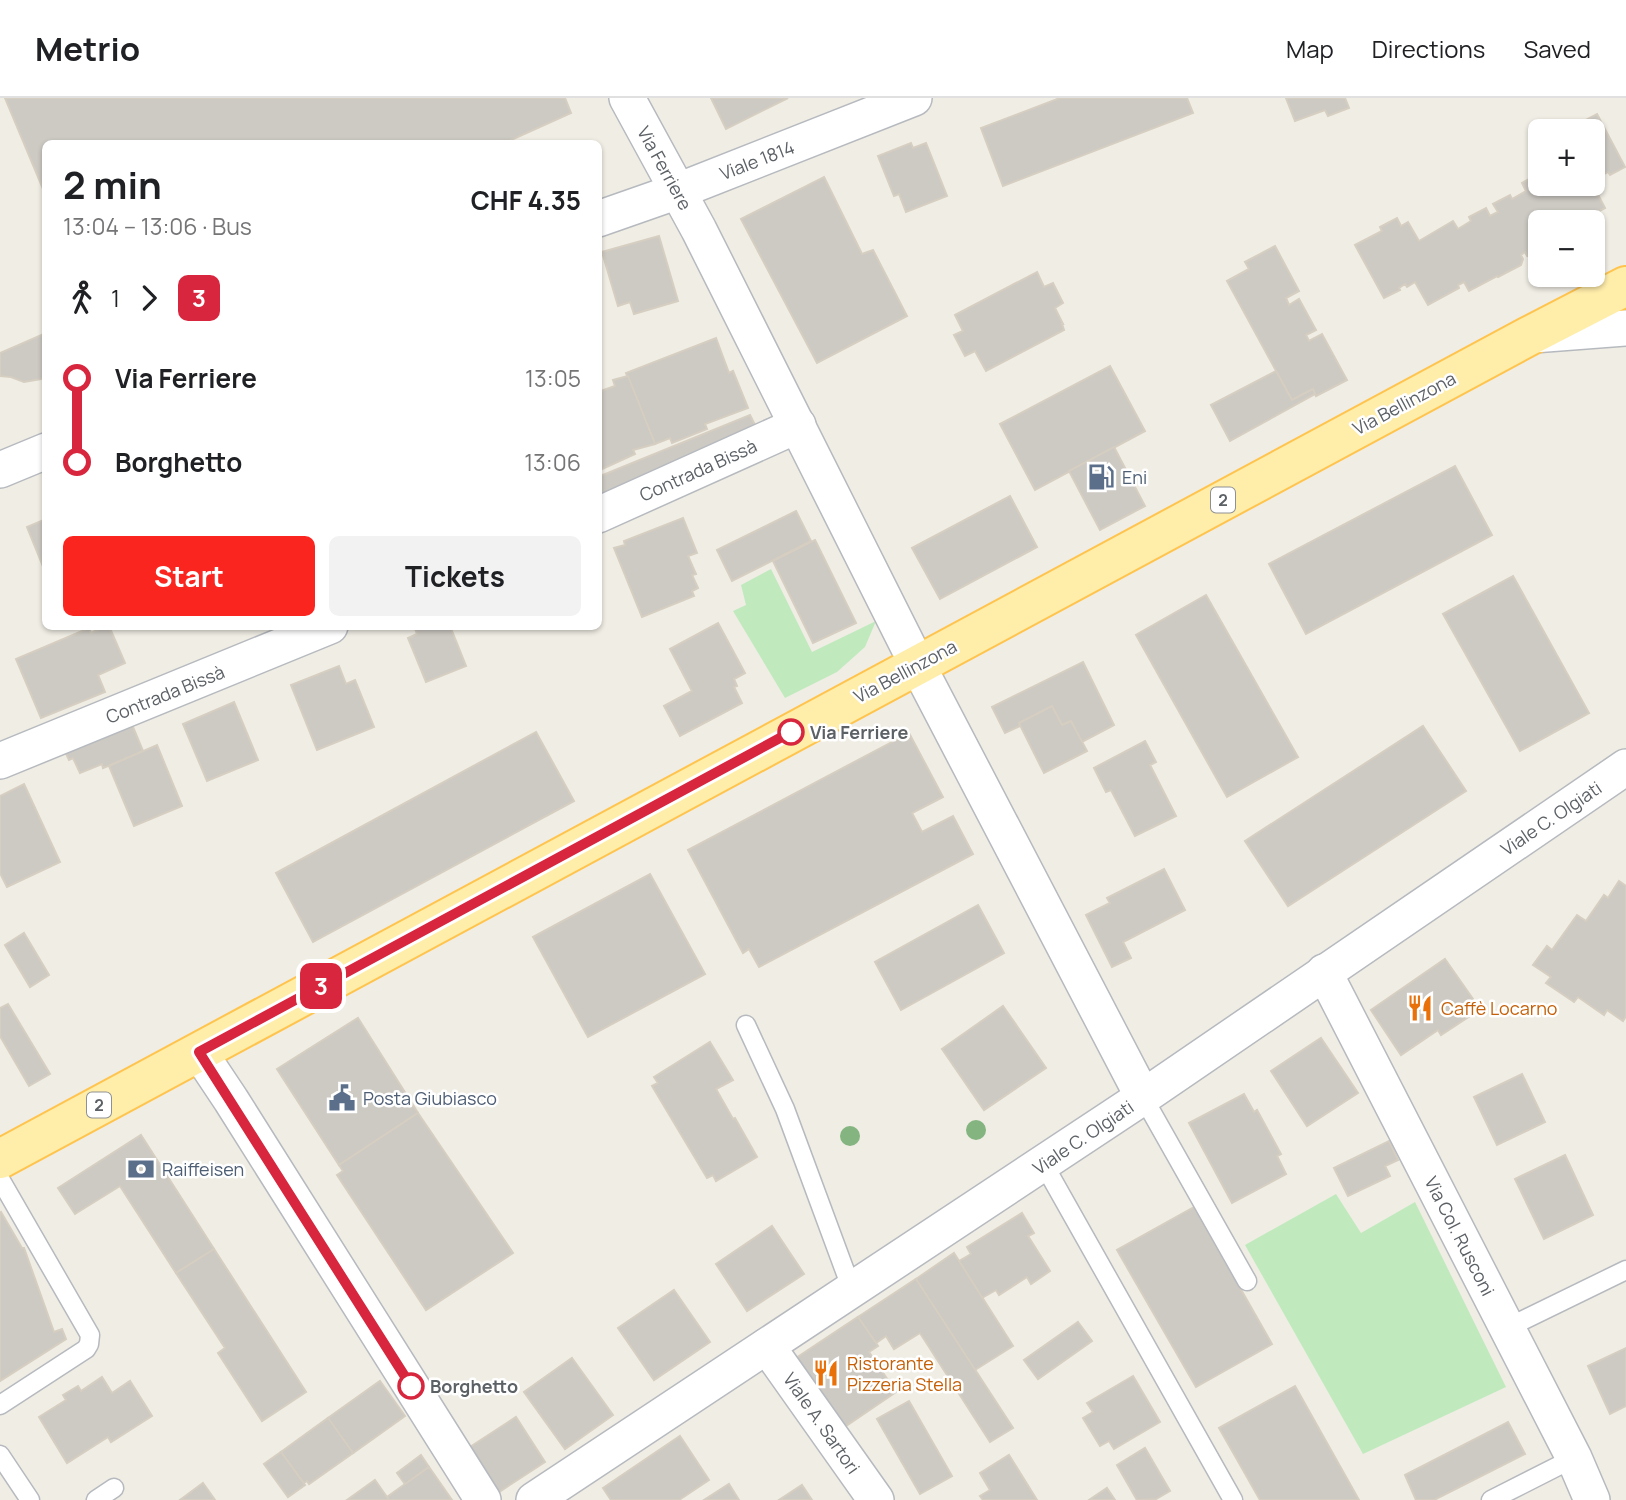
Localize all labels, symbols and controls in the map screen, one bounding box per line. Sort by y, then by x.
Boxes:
text: Metrio [35,26,140,71]
text: Map [1286,32,1334,65]
text: Directions [1372,32,1485,65]
text: Saved [1523,32,1591,65]
map controls [1528,119,1605,287]
button: + [1528,119,1605,196]
street label: Via Ferriere [632,122,698,214]
street label: Viale 1814 [716,135,798,185]
text: 2 min [63,158,162,210]
text: CHF 4.35 [471,182,581,218]
text: 13:04 – 13:06 · Bus [63,210,252,242]
button: − [1528,210,1605,287]
icon: walk [63,279,101,317]
icon: forward [130,279,168,317]
text: 3 [192,281,206,314]
text: 1 [111,282,120,314]
text: Via Ferriere [115,360,257,396]
text: 13:05 [525,362,581,394]
street label: Via Bellinzona [1348,366,1460,440]
street label: Contrada Bissà [636,433,760,507]
text: Borghetto [115,444,242,480]
text: 13:06 [524,446,581,478]
fuel station icon: Eni [1086,462,1116,492]
place label: Eni [1122,465,1147,489]
road number: 2 [1211,488,1235,512]
button: Start [63,536,315,616]
button: Tickets [329,536,581,616]
street label: Via Bellinzona [849,634,961,708]
street label: Contrada Bissà [102,659,228,729]
marker: Via Ferriere [778,719,804,745]
place label: Via Ferriere [810,720,908,744]
street label: Viale C. Olgiati [1496,775,1606,861]
line badge: 3 [298,963,344,1009]
text: 3 [314,969,328,1002]
restaurant icon: Caffè Locarno [1405,993,1435,1023]
place label: Caffè Locarno [1441,996,1557,1020]
public building icon: Posta Giubiasco [327,1083,357,1113]
place label: Posta Giubiasco [363,1086,497,1110]
road number: 2 [87,1093,111,1118]
street label: Viale C. Olgiati [1028,1094,1138,1180]
bank icon: Raiffeisen [126,1154,156,1184]
place label: Raiffeisen [162,1157,244,1181]
street label: Via Col. Rusconi [1420,1172,1500,1300]
place label: Ristorante Pizzeria Stella [847,1351,962,1396]
restaurant icon: Ristorante Pizzeria Stella [811,1358,841,1388]
street label: Viale A. Sartori [778,1368,866,1478]
marker: Borghetto [398,1373,424,1399]
place label: Borghetto [430,1374,518,1398]

